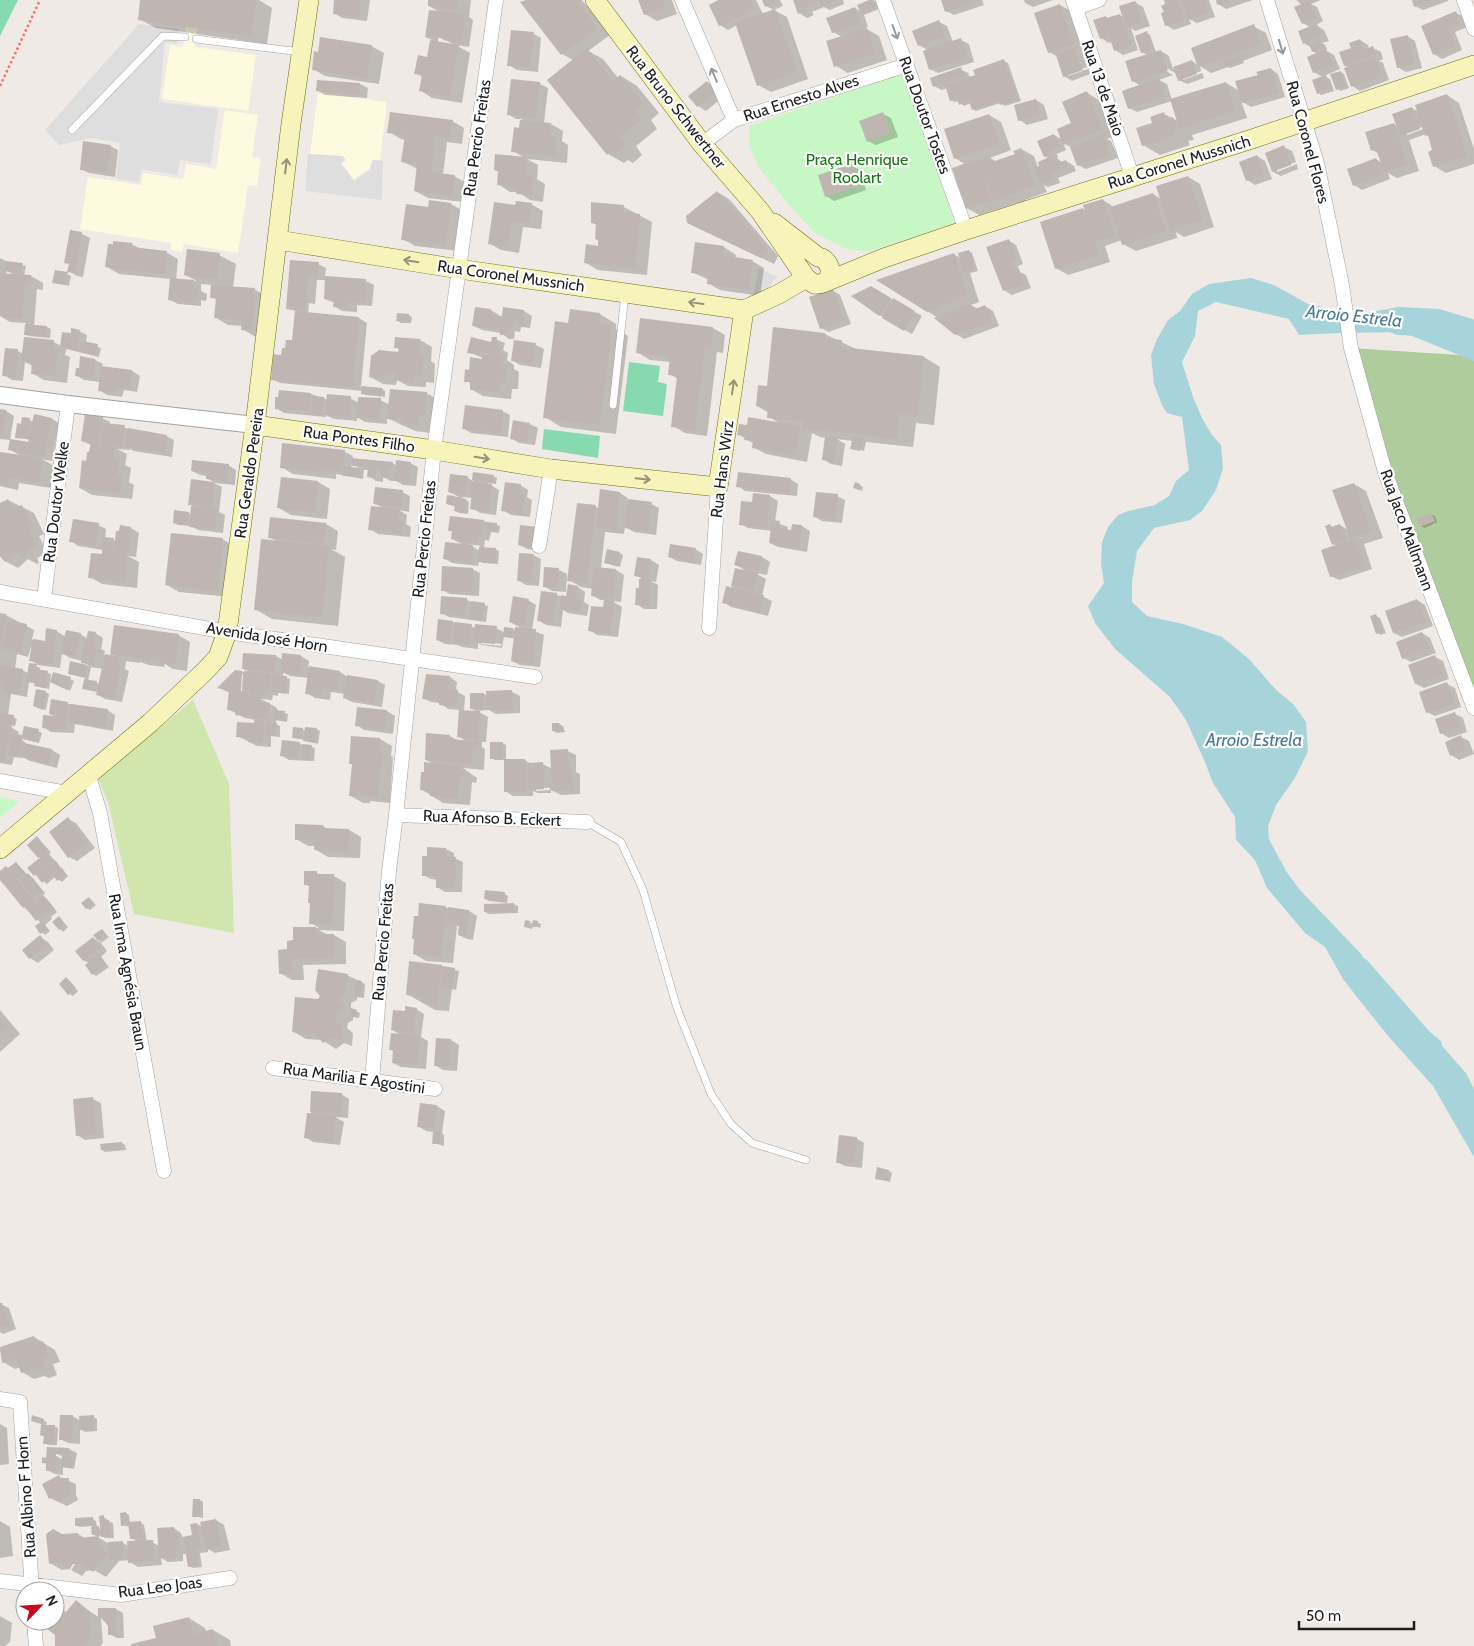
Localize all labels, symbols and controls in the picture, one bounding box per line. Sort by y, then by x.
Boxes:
one-way arrow [891,24,900,40]
street label: Rua 13 de Maio [1078,38,1128,139]
one-way arrow [1277,38,1287,54]
street label: Rua Bruno Schwertner [622,42,731,173]
street label: Rua Doutor Tostes [895,54,955,177]
one-way arrow [709,68,719,83]
street label: Rua Ernesto Alves [741,70,862,126]
street label: Rua Percio Freitas [459,78,495,198]
street label: Rua Coronel Flores [1282,79,1334,206]
street label: Rua Coronel Mussnich [1105,131,1253,193]
park label: Praça Henrique Roolart [806,150,908,187]
one-way arrow [282,159,292,175]
one-way arrow [403,256,419,266]
street label: Rua Coronel Mussnich [436,256,586,296]
one-way arrow [688,298,704,308]
water label: Arroio Estrela [1304,300,1403,332]
one-way arrow [728,379,738,395]
street label: Rua Geraldo Pereira [230,406,268,540]
street label: Rua Hans Wirz [707,419,737,519]
street label: Rua Pontes Filho [302,422,416,456]
street label: Rua Doutor Welke [39,440,73,564]
one-way arrow [474,453,490,463]
street label: Rua Jaco Mallmann [1376,467,1438,593]
one-way arrow [635,474,651,484]
street label: Rua Percio Freitas [408,479,440,599]
street label: Avenida José Horn [205,618,329,656]
water label: Arroio Estrela [1205,729,1302,751]
street label: Rua Afonso B. Eckert [422,806,562,830]
street label: Rua Percio Freitas [368,882,398,1002]
street label: Rua Irma Agnésia Braun [105,892,151,1052]
street label: Rua Marilia E Agostini [282,1059,426,1097]
street label: Rua Albino F Horn [12,1435,40,1559]
street label: Rua Leo Joas [117,1572,203,1602]
north arrow [15,1581,65,1631]
text: N [42,1592,62,1609]
scale bar [1299,1598,1414,1630]
text: 50 m [1306,1607,1341,1625]

